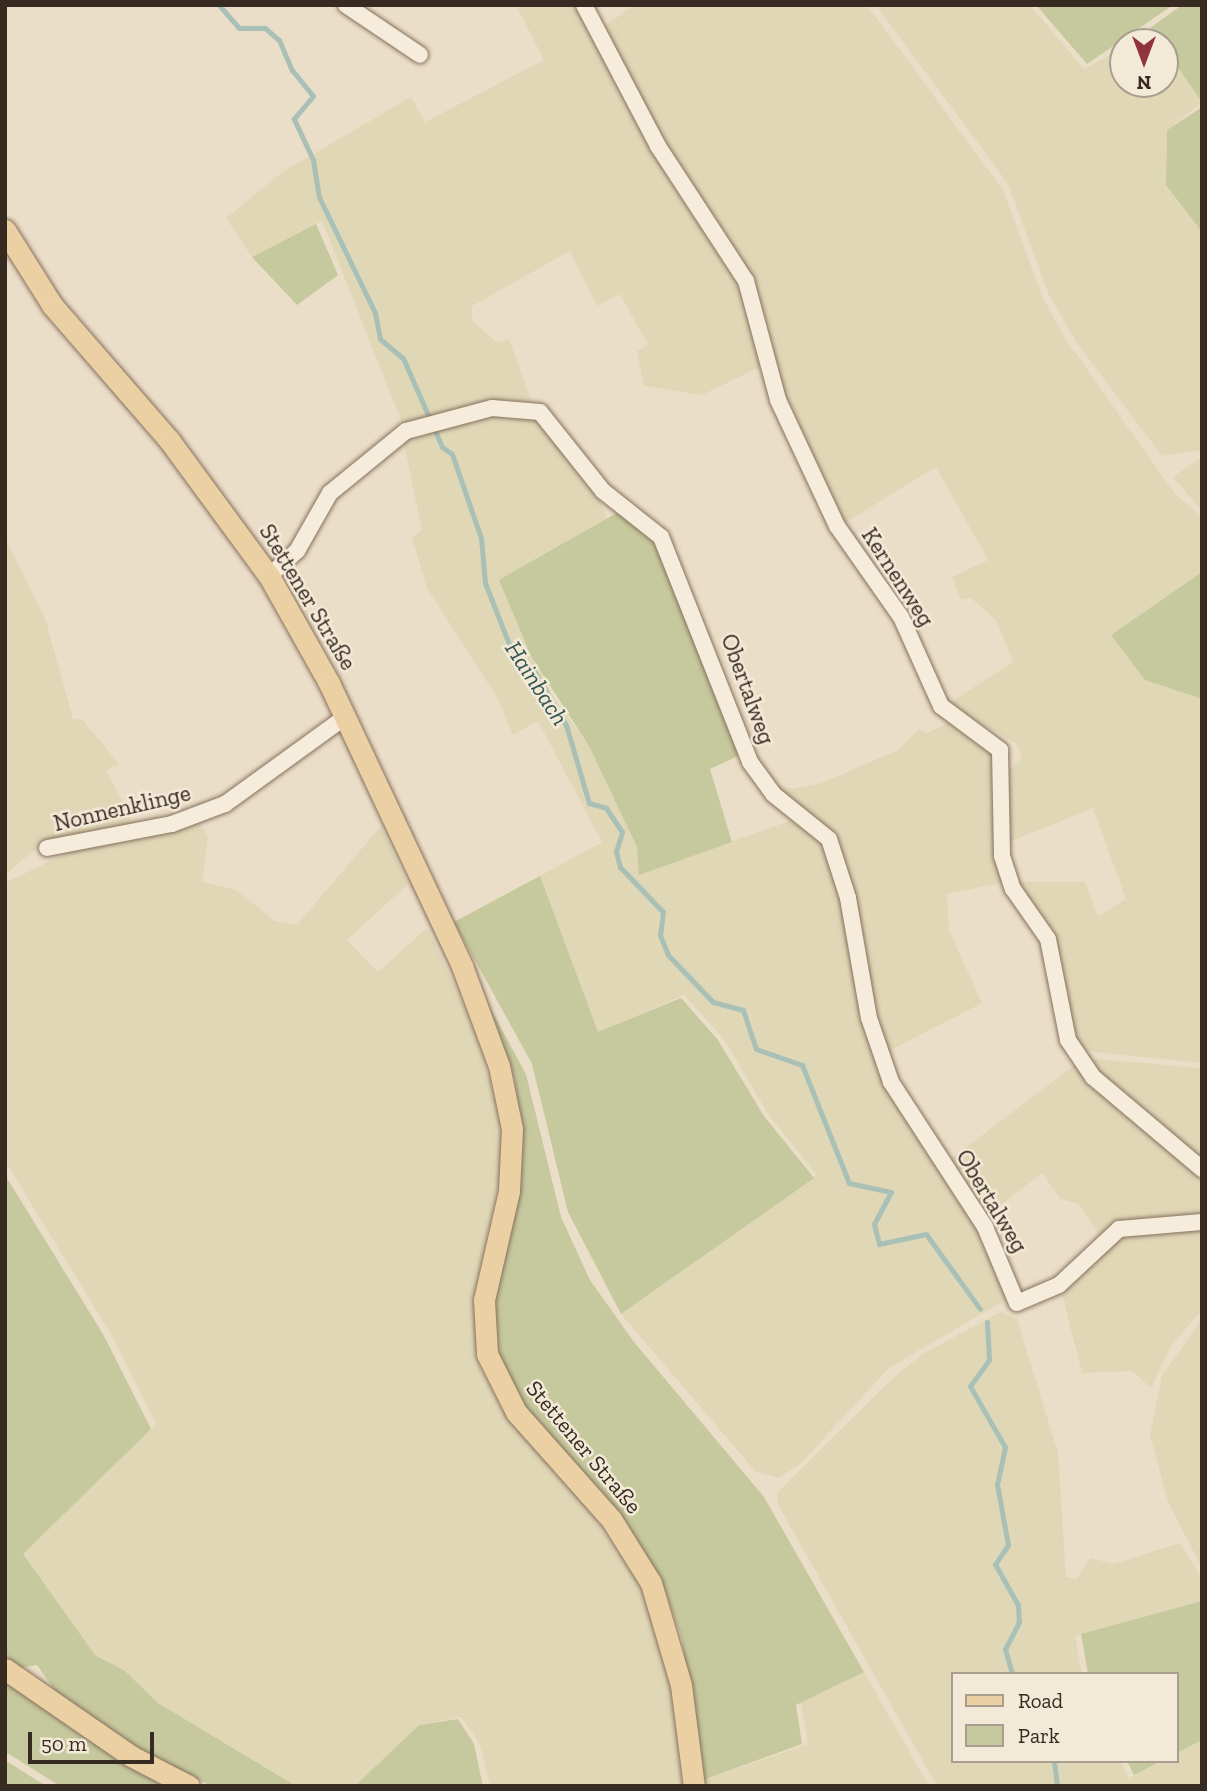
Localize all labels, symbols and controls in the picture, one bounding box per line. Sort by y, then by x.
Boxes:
north arrow [1109,28,1179,98]
text: N [1137,71,1151,94]
street label: Stettener Straße [253,519,363,675]
street label: Kernenweg [856,522,940,632]
street label: Obertalweg [715,630,781,748]
water label: Hainbach [499,635,575,731]
street label: Nonnenklinge [51,779,193,837]
street label: Obertalweg [950,1144,1034,1258]
street label: Stettener Straße [520,1375,648,1519]
legend [951,1672,1179,1763]
text: Road [1018,1688,1063,1713]
scale bar [32,1718,158,1762]
text: Park [1018,1723,1060,1748]
text: 50 m [41,1731,87,1756]

